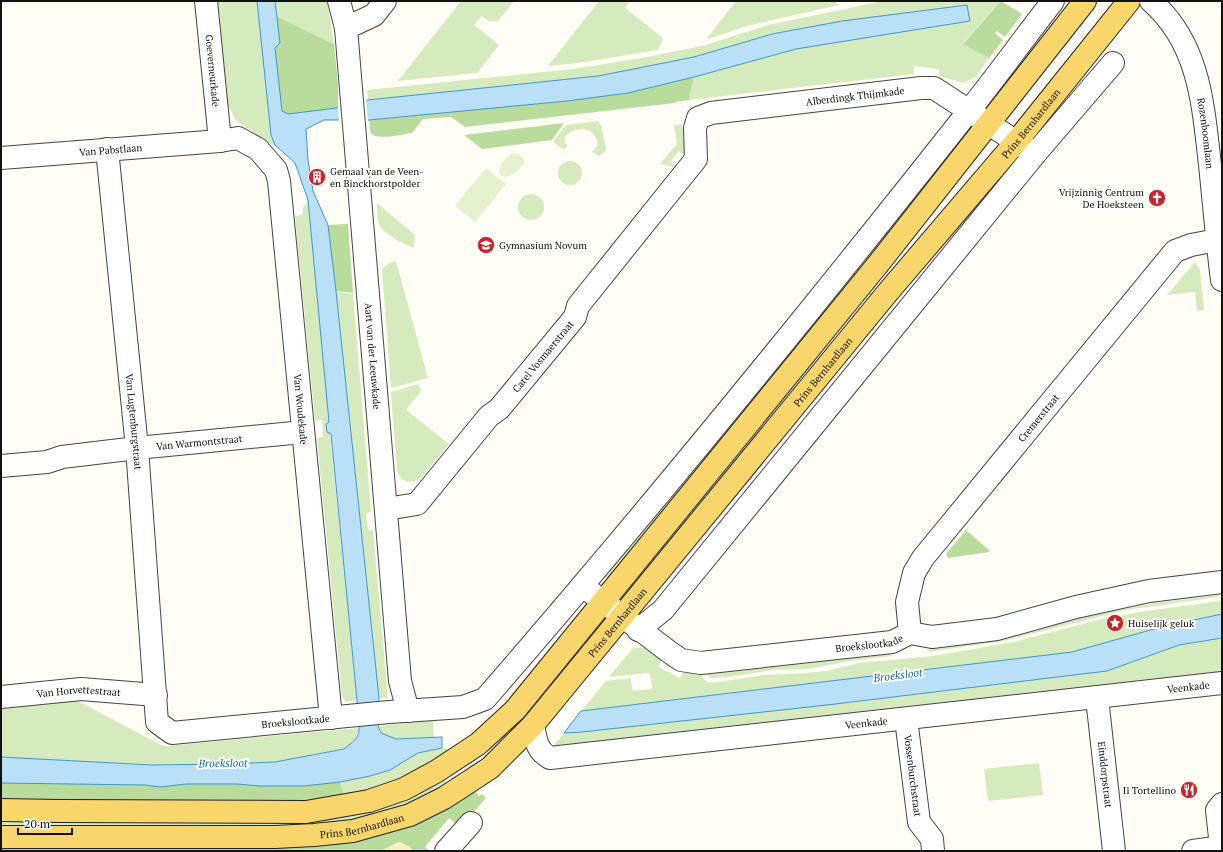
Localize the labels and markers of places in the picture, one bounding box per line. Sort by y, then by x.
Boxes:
place label: Gemaal van de Veen- en Binckhorstpolder [330,165,423,190]
building icon: Gemaal van de Veen- en Binckhorstpolder [307,167,327,187]
place label: Vrijzinnig Centrum De Hoeksteen [1059,186,1144,211]
church icon: Vrijzinnig Centrum De Hoeksteen [1147,188,1167,208]
school or university icon: Gymnasium Novum [476,235,496,255]
place label: Gymnasium Novum [499,239,587,252]
place icon: Huiselijk geluk [1105,613,1125,633]
place label: Huiselijk geluk [1128,617,1195,630]
restaurant icon: Il Tortellino [1179,780,1199,800]
place label: Il Tortellino [1123,784,1176,797]

